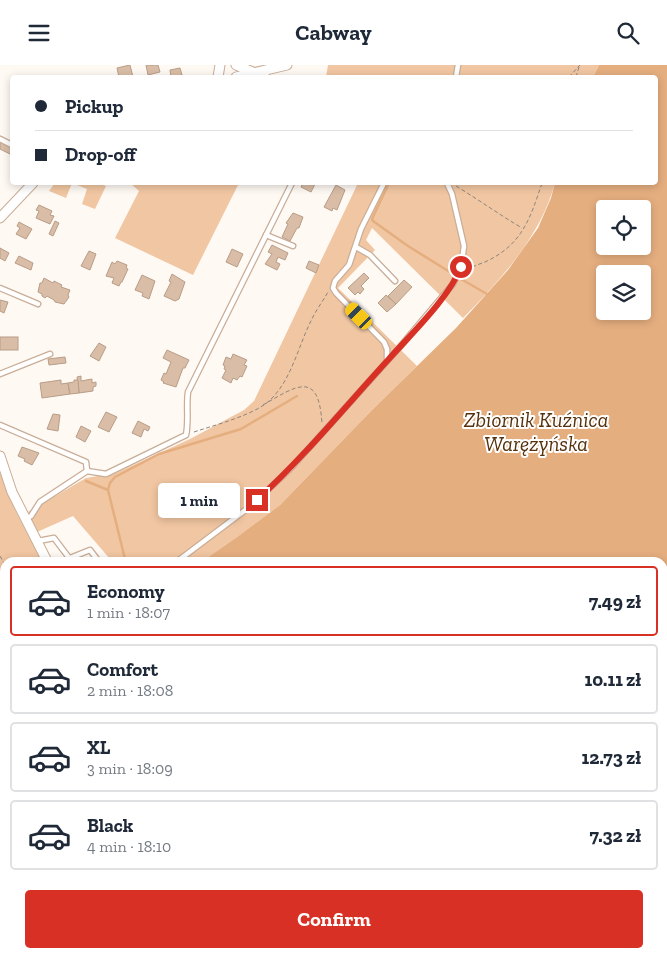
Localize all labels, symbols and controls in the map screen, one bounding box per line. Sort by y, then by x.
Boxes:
icon: menu [25,19,53,47]
text: Cabway [295,19,372,46]
icon: search [614,19,642,47]
text: Pickup [65,95,123,118]
text: Drop-off [65,143,136,166]
map controls [596,200,651,320]
button: locate [596,200,651,255]
route start [450,256,472,278]
button: layers [596,265,651,320]
car [343,300,374,332]
water label: Zbiornik Kuźnica Warężyńska [464,407,608,456]
callout: 1 min [157,483,240,517]
route end [246,489,268,511]
text: 1 min [180,491,218,510]
icon: car [27,579,72,624]
text: Economy [87,580,165,603]
text: 7.49 zł [589,590,641,613]
text: 1 min · 18:07 [87,603,170,622]
icon: car [27,657,72,702]
text: Comfort [87,658,158,681]
text: 10.11 zł [585,668,641,691]
text: 2 min · 18:08 [87,681,173,700]
icon: car [27,735,72,780]
text: XL [87,736,110,759]
text: 12.73 zł [582,746,641,769]
text: 3 min · 18:09 [87,759,173,778]
icon: car [27,813,72,858]
text: Black [87,814,133,837]
text: 7.32 zł [589,824,641,847]
text: 4 min · 18:10 [87,837,171,856]
button: Confirm [25,890,643,948]

